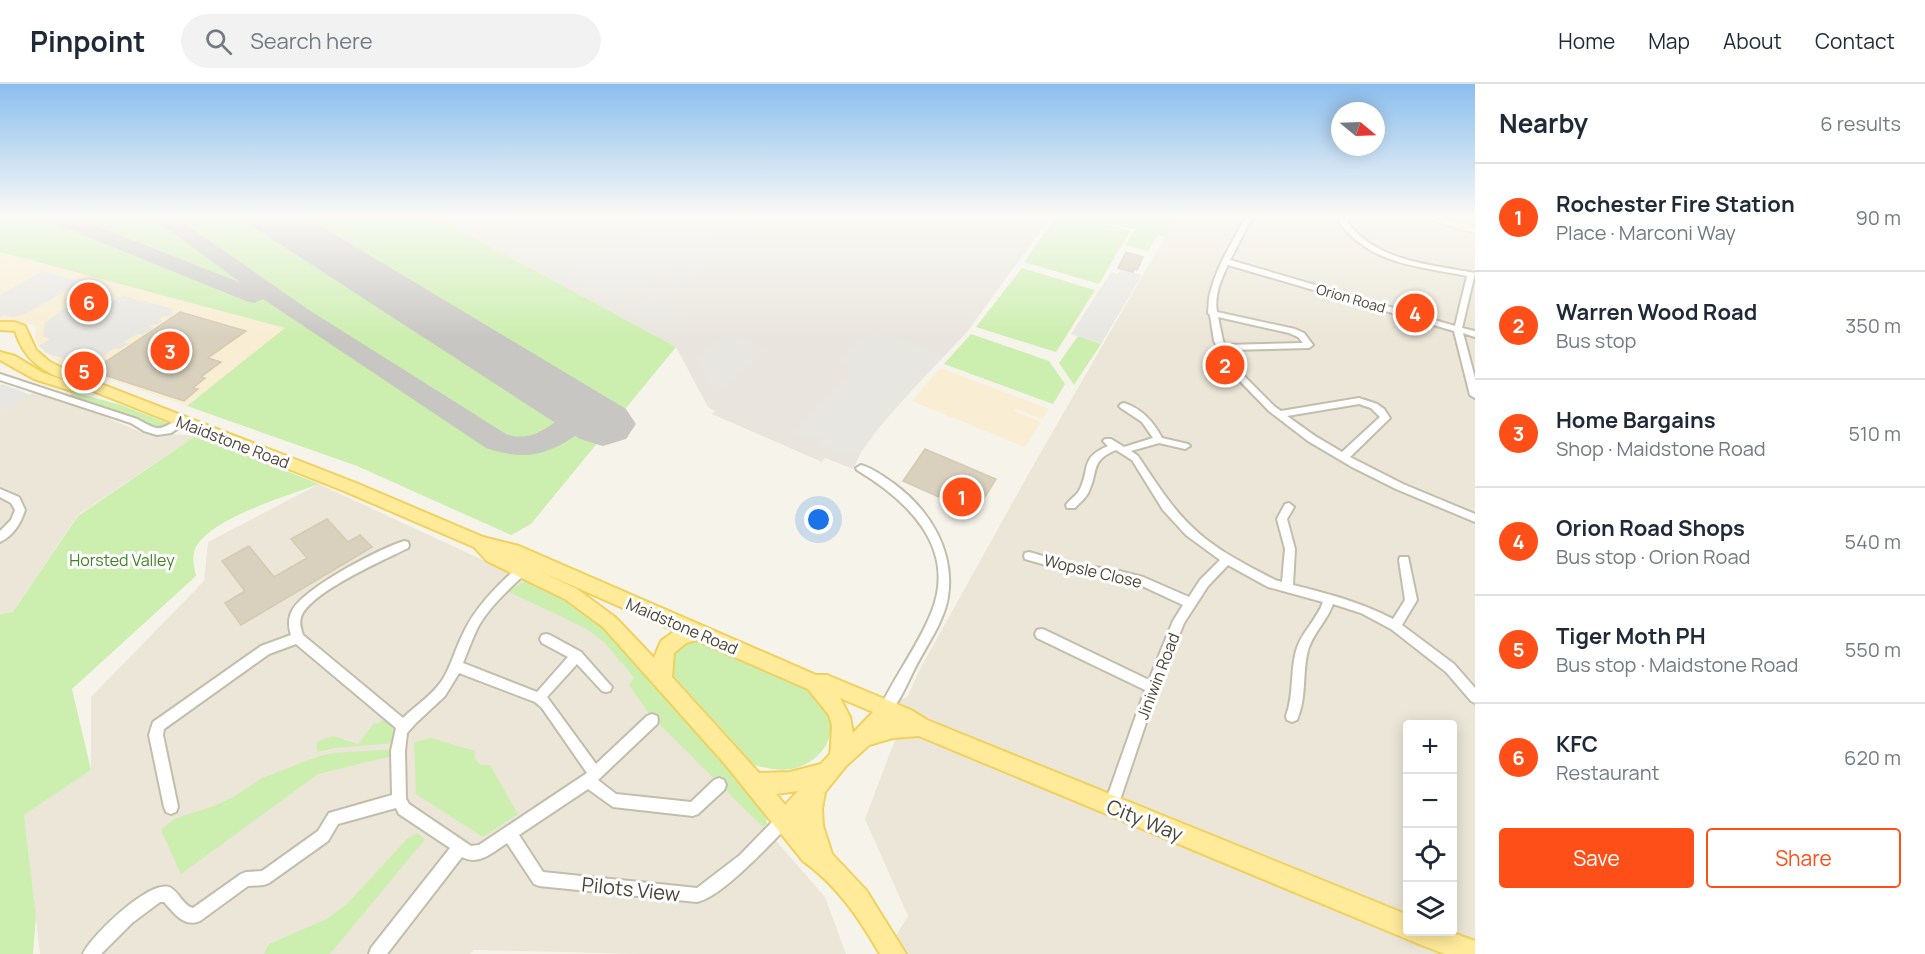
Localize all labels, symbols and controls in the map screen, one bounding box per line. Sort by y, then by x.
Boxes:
search box [181,14,601,68]
text: Pinpoint [30,22,145,60]
icon: search [202,25,235,58]
text: Search here [250,26,373,56]
text: Home [1558,27,1615,55]
text: Map [1648,27,1690,55]
text: About [1723,27,1782,55]
text: Contact [1815,27,1895,55]
north arrow [1331,102,1385,156]
text: Nearby [1499,105,1588,141]
text: 6 results [1820,110,1901,137]
text: Rochester Fire Station [1556,189,1795,219]
text: 1 [1514,204,1523,231]
text: 90 m [1855,204,1901,231]
text: Place · Marconi Way [1556,219,1736,246]
street label: Orion Road [1314,279,1388,317]
pin: 6 [70,280,109,324]
pin: 4 [1396,290,1434,336]
text: Warren Wood Road [1556,297,1757,327]
text: 2 [1513,312,1524,339]
text: 350 m [1845,312,1901,339]
text: Bus stop [1556,327,1636,354]
pin: 3 [150,328,190,374]
pin: 2 [1206,342,1244,388]
pin: 5 [64,348,104,394]
text: Home Bargains [1556,405,1716,435]
street label: Maidstone Road [173,410,293,474]
text: 3 [1513,420,1524,447]
text: 510 m [1848,420,1901,447]
text: Shop · Maidstone Road [1556,435,1766,462]
pin: 1 [942,474,982,520]
your location [804,505,833,534]
text: Orion Road Shops [1556,513,1745,543]
text: 4 [1512,528,1525,555]
text: 540 m [1845,528,1901,555]
text: Bus stop · Orion Road [1556,543,1750,570]
park label: Horsted Valley [69,549,175,571]
street label: Wopsle Close [1042,549,1144,593]
street label: Maidstone Road [623,593,741,659]
text: Tiger Moth PH [1556,621,1706,651]
street label: Jiniwin Road [1131,630,1185,722]
text: 5 [1513,636,1524,663]
text: 550 m [1845,636,1901,663]
text: Bus stop · Maidstone Road [1556,651,1798,678]
map controls [1403,720,1457,936]
button: + [1403,720,1457,774]
text: KFC [1556,729,1598,759]
text: 6 [1512,744,1525,771]
text: 620 m [1844,744,1901,771]
text: Restaurant [1556,759,1660,786]
button: − [1403,774,1457,828]
street label: City Way [1103,792,1188,848]
button: locate [1403,828,1457,882]
button: Save [1499,828,1694,888]
button: Share [1706,828,1901,888]
street label: Pilots View [580,870,682,908]
button: layers [1403,882,1457,936]

